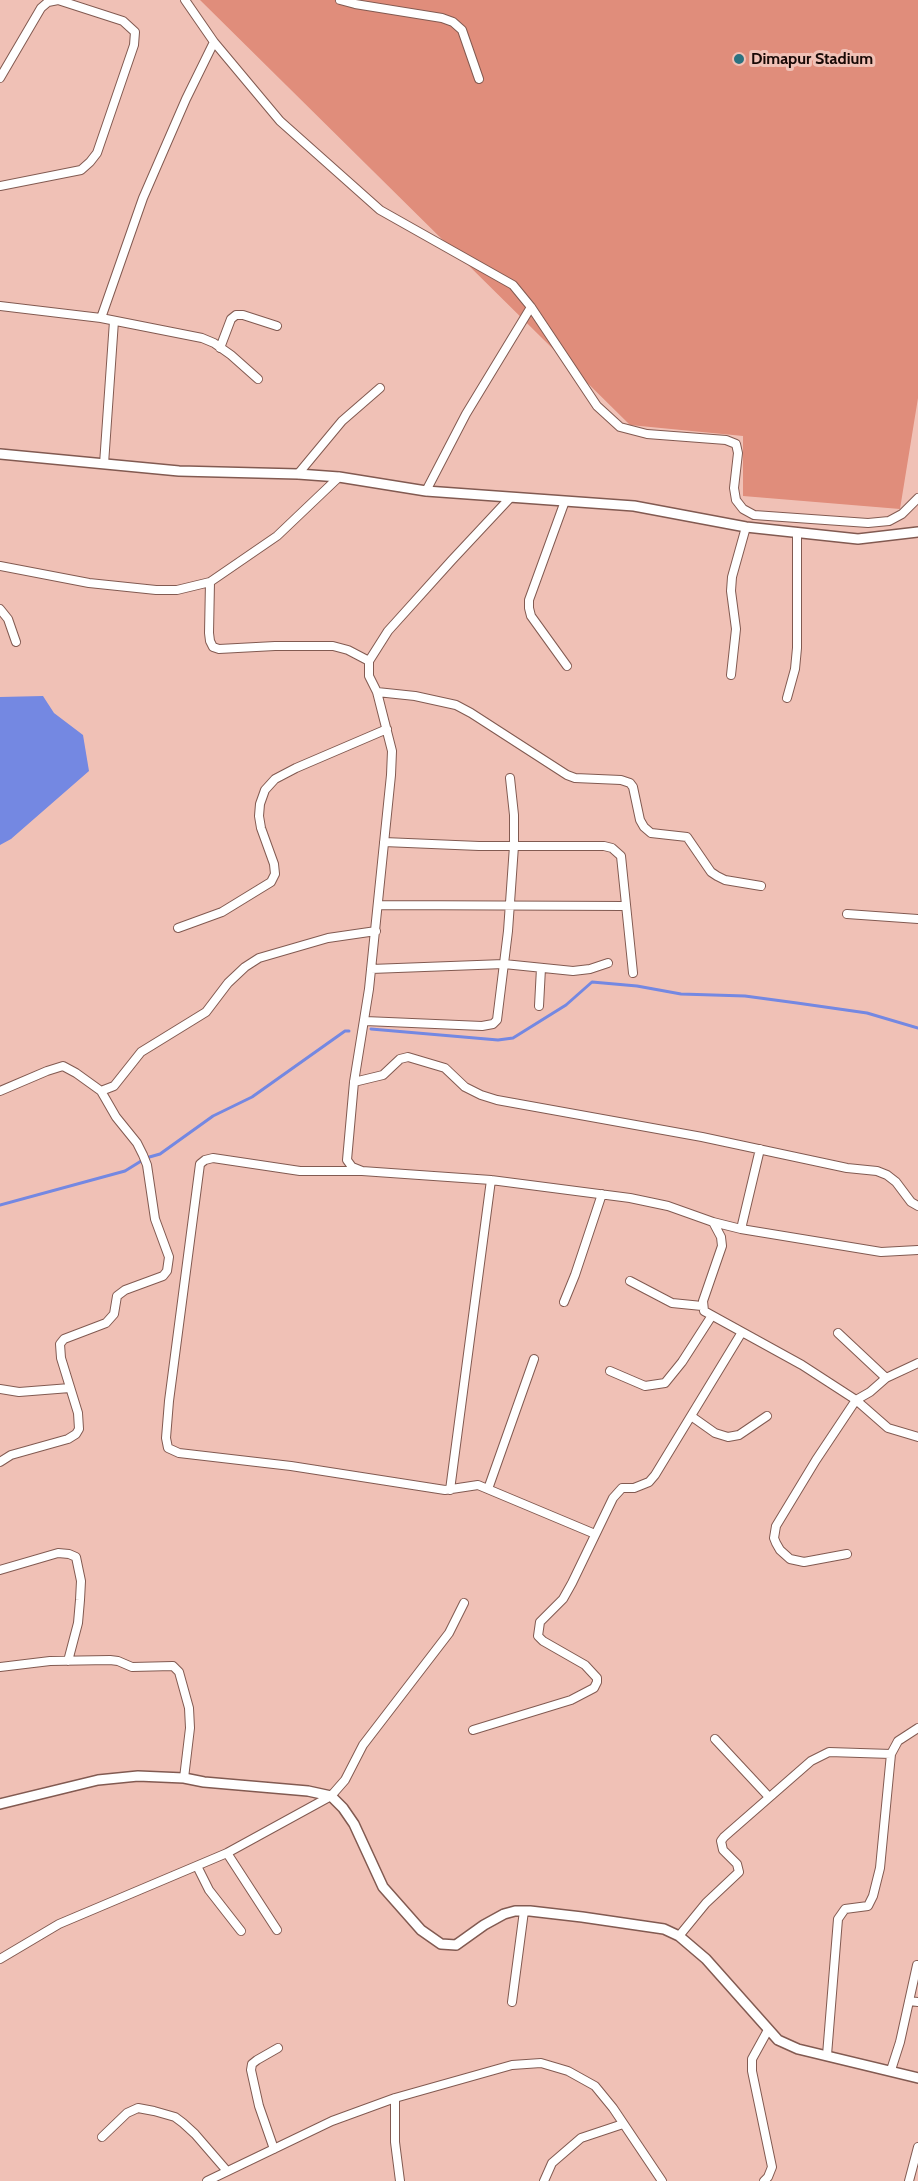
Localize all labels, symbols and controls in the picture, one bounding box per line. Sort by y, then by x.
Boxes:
place label: Dimapur Stadium [751,49,873,69]
marker: Dimapur Stadium [732,52,746,66]

